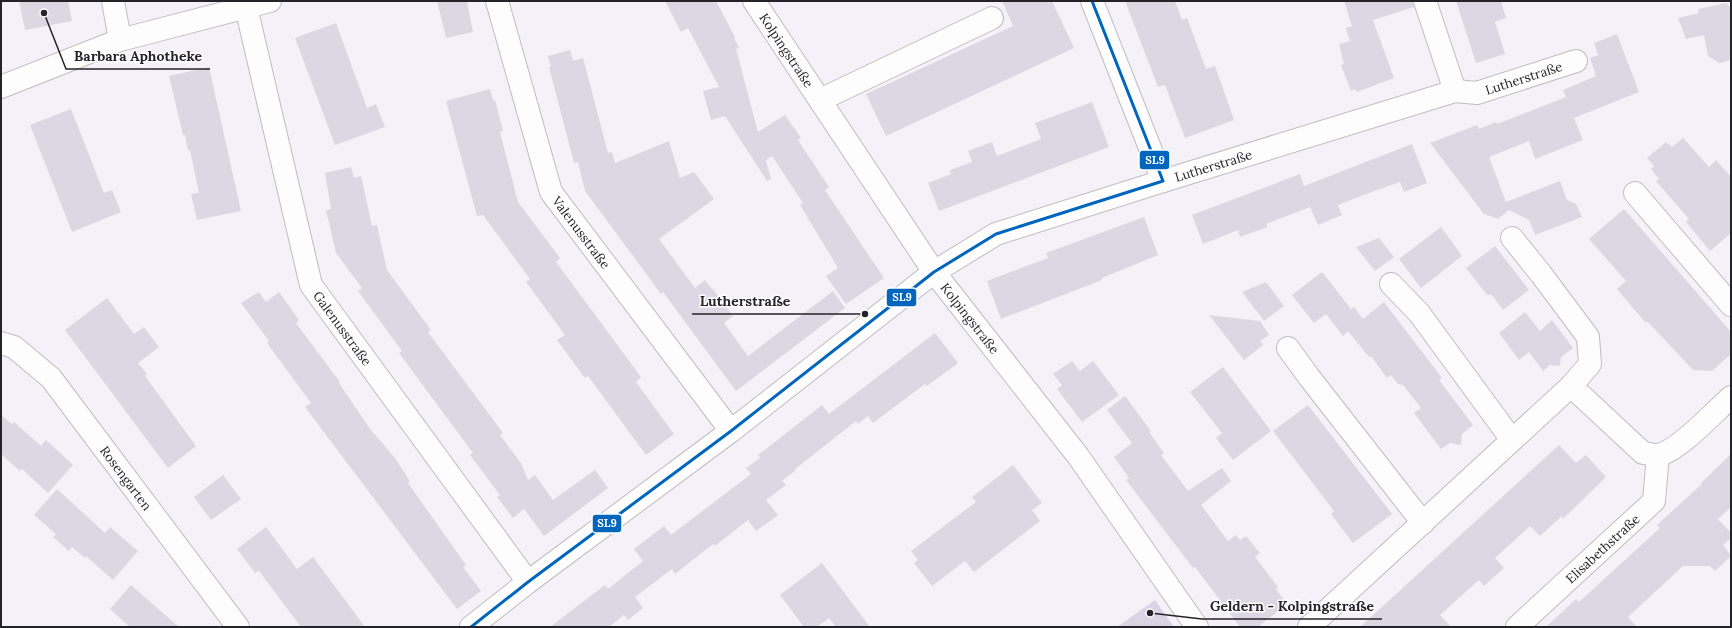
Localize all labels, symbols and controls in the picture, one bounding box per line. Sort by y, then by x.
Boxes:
street label: Kolpingstraße [755,10,817,91]
callout: Barbara Aphotheke [66,43,210,69]
text: Barbara Aphotheke [74,47,202,65]
street label: Lutherstraße [1483,58,1564,99]
street label: Lutherstraße [1173,146,1254,186]
line badge: SL9 [1139,150,1170,170]
text: SL9 [1145,153,1165,167]
street label: Valenusstraße [548,192,614,272]
street label: Kolpingstraße [937,280,1003,357]
street label: Galenusstraße [309,288,375,369]
callout: Lutherstraße [692,288,799,314]
line badge: SL9 [886,288,917,307]
text: SL9 [892,290,912,304]
text: Lutherstraße [700,292,791,310]
street label: Rosengarten [96,443,156,514]
street label: Elisabethstraße [1562,511,1643,587]
line badge: SL9 [592,514,622,533]
text: SL9 [597,516,617,530]
callout: Geldern - Kolpingstraße [1202,593,1382,619]
text: Geldern - Kolpingstraße [1210,597,1375,615]

